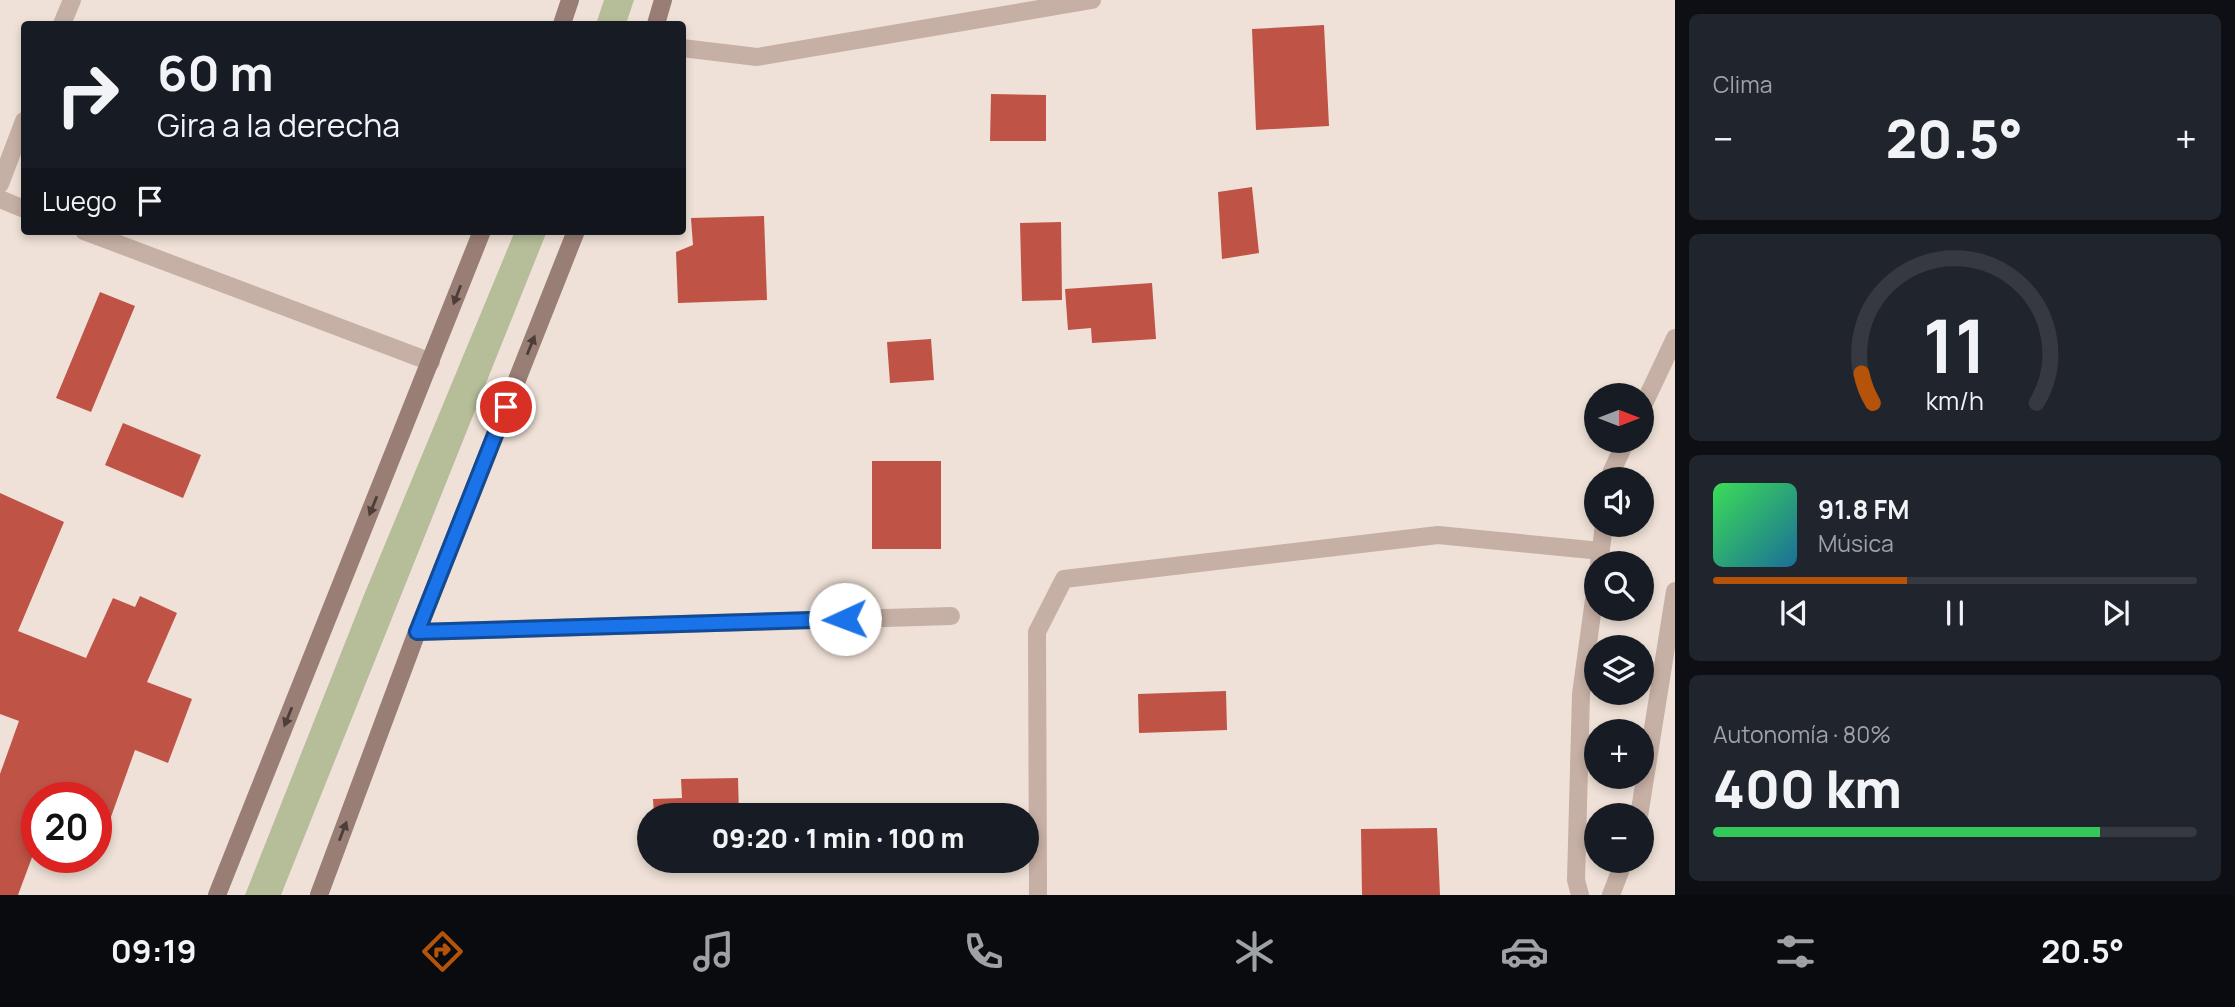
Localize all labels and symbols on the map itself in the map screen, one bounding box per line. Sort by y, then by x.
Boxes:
one-way arrow [452,284,463,305]
one-way arrow [526,334,537,355]
pin [476,377,536,437]
north arrow [1584,383,1654,453]
one-way arrow [368,496,379,517]
position arrow [808,582,882,656]
one-way arrow [283,707,294,728]
speed limit sign: 20 [21,782,112,873]
one-way arrow [337,821,348,842]

